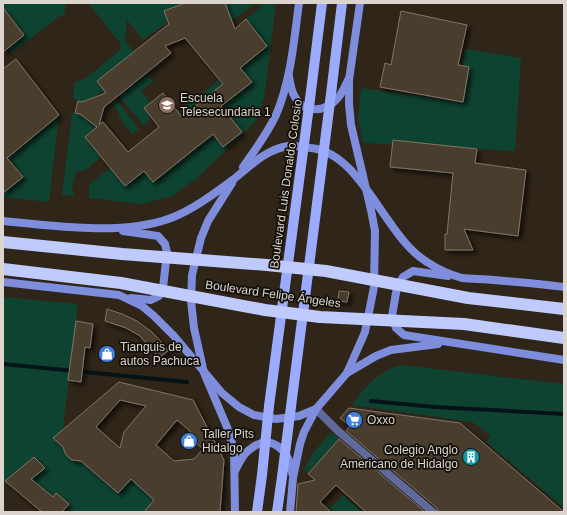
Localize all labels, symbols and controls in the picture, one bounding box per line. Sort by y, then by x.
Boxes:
place label: Escuela Telesecundaria 1 [180,91,271,119]
school or university icon: Escuela Telesecundaria 1 [157,95,177,115]
street label: Boulevard Luis Donaldo Colosio [267,98,305,270]
street label: Boulevard Felipe Ángeles [204,277,342,310]
place label: Tianguis de autos Pachuca [120,340,200,368]
shop icon: Tianguis de autos Pachuca [97,344,117,364]
supermarket icon: Oxxo [344,410,364,430]
place label: Oxxo [367,413,395,427]
place label: Taller Pits Hidalgo [202,427,254,455]
shop icon: Taller Pits Hidalgo [179,431,199,451]
place label: Colegio Anglo Americano de Hidalgo [340,443,458,471]
building icon: Colegio Anglo Americano de Hidalgo [461,447,481,467]

